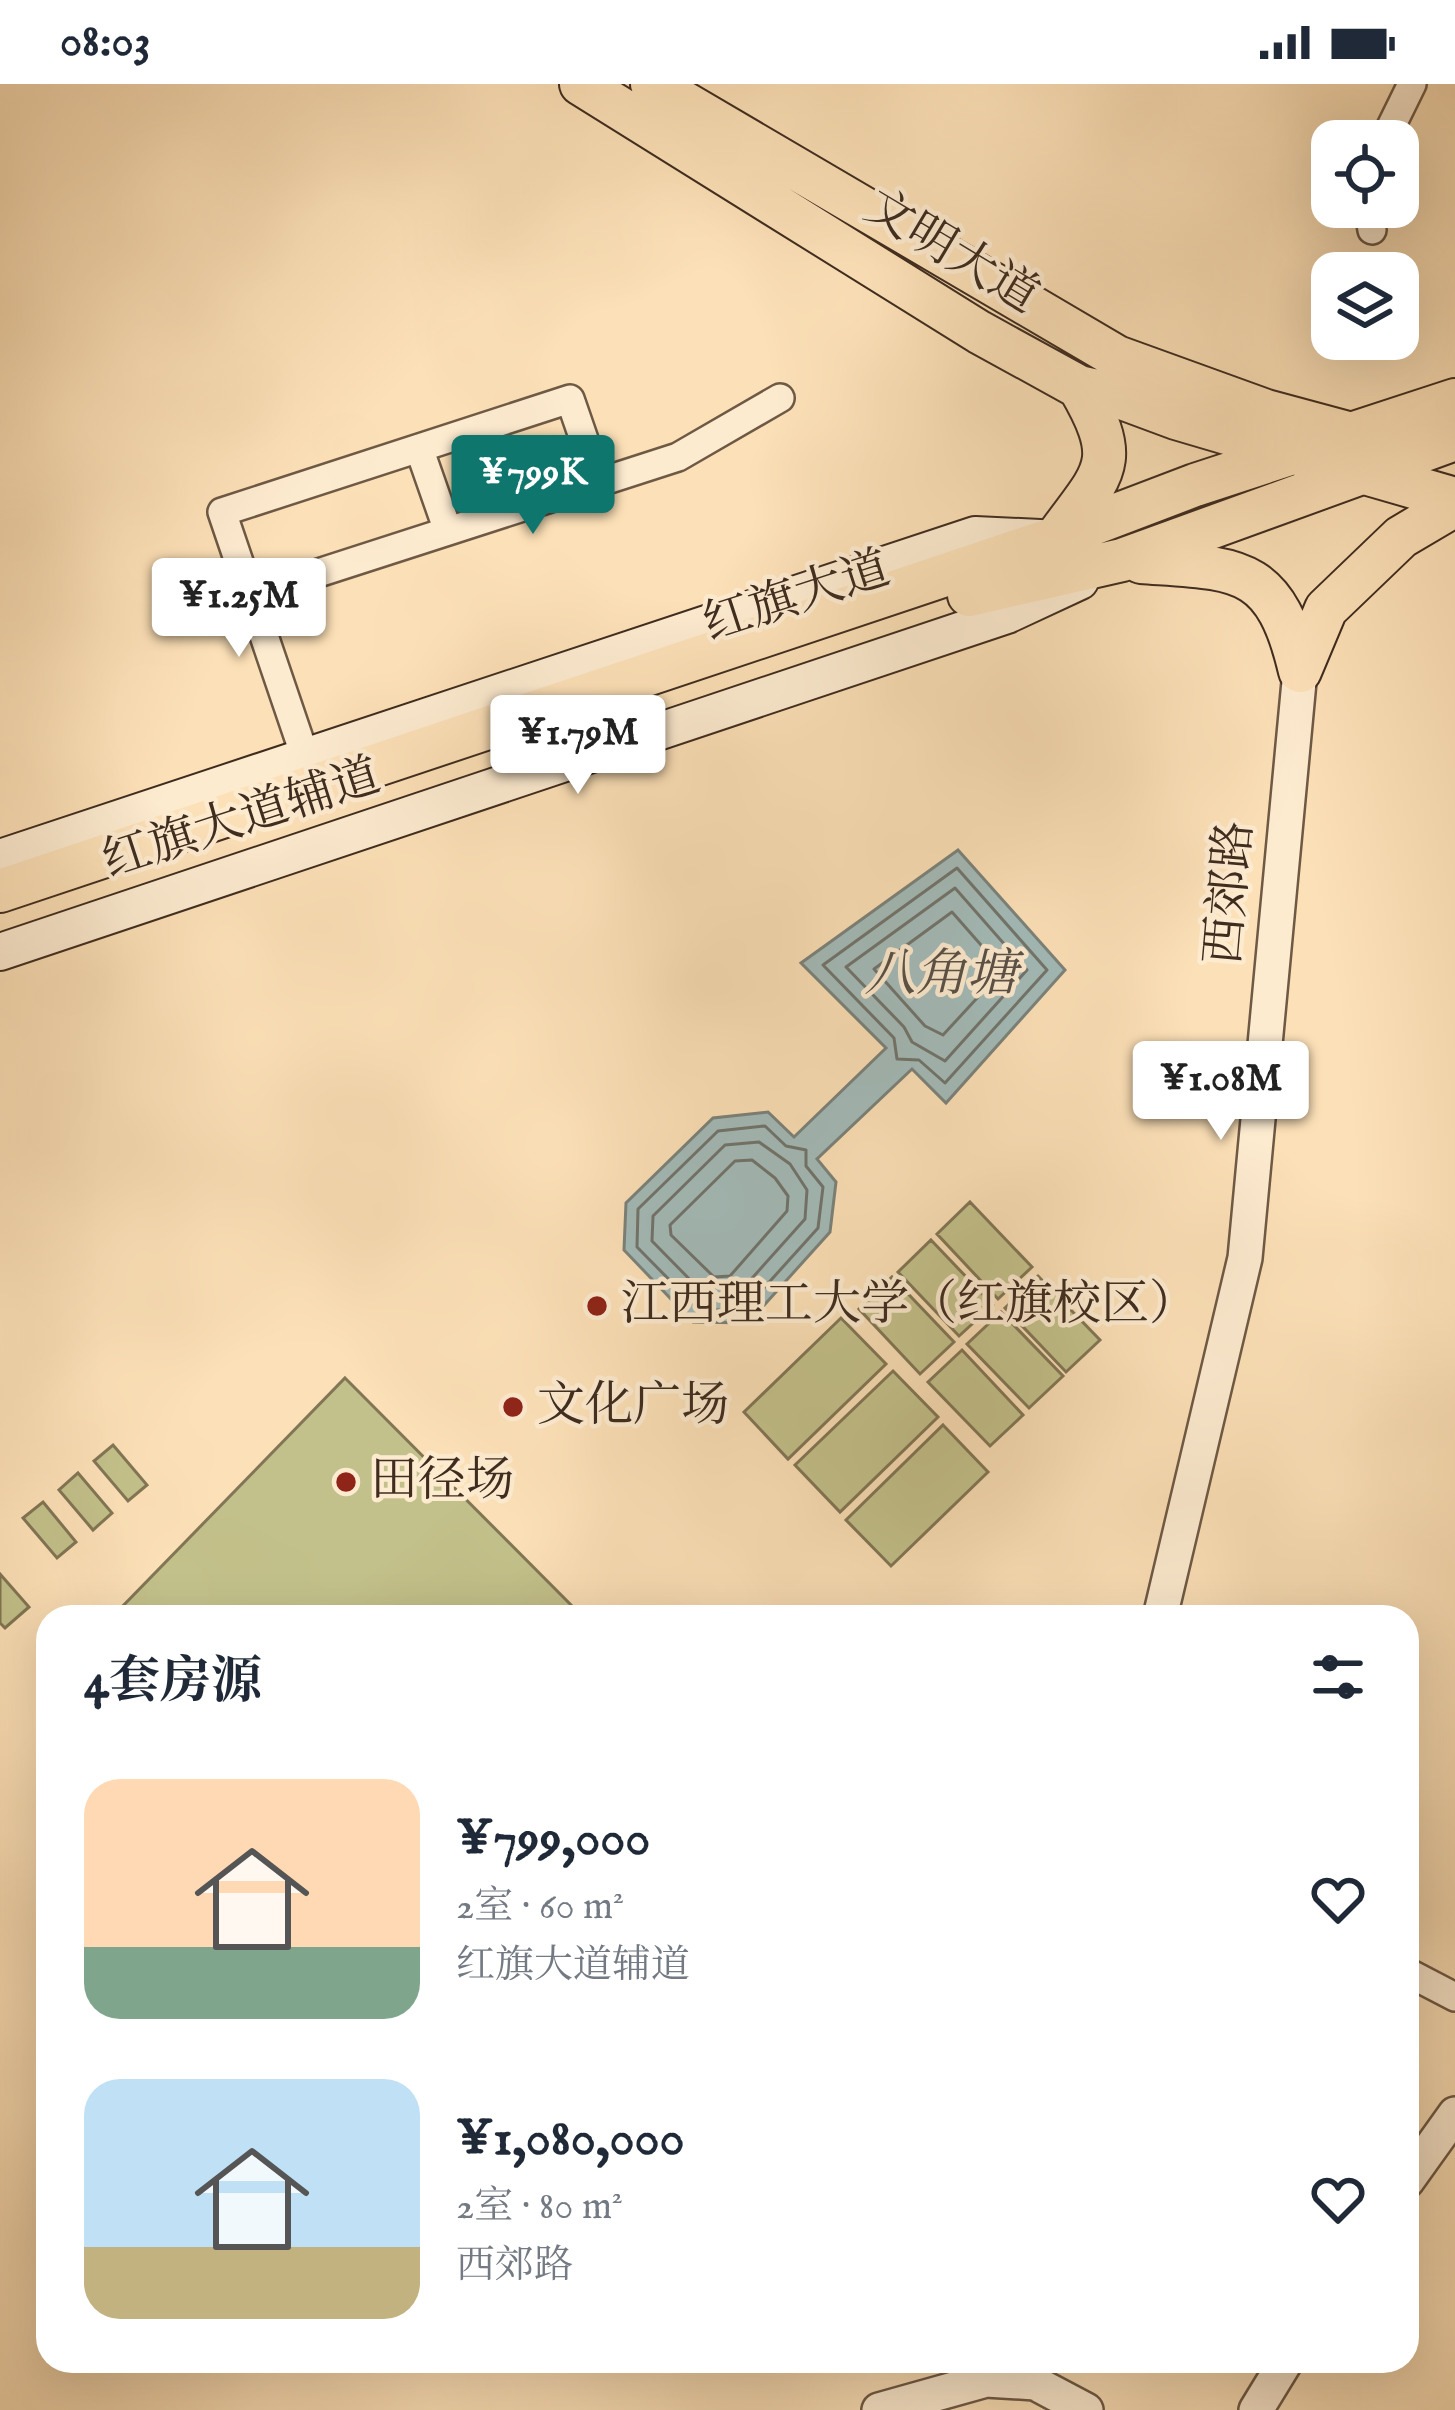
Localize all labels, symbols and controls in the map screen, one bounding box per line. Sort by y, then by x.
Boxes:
text: 08:03 [60,14,151,71]
map controls [1311,120,1419,360]
button: locate [1311,120,1419,228]
street label: 文明大道 [853,178,1049,328]
button: layers [1311,252,1419,360]
pin: ¥799K [449,435,617,537]
text: ¥799K [479,449,587,498]
street label: 红旗大道 [696,540,898,656]
pin: ¥1.25M [141,558,337,660]
text: ¥1.25M [179,572,299,621]
pin: ¥1.79M [480,695,676,797]
text: ¥1.79M [517,709,639,758]
street label: 红旗大道辅道 [96,747,388,893]
street label: 西郊路 [1195,819,1267,967]
water label: 八角塘 [864,944,1024,1009]
pin: ¥1.08M [1123,1041,1319,1143]
text: ¥1.08M [1160,1055,1282,1104]
place label: 江西理工大学（红旗校区） [621,1276,1197,1336]
marker: 江西理工大学（红旗校区） [584,1293,610,1319]
place label: 文化广场 [537,1377,729,1437]
marker: 文化广场 [500,1394,526,1420]
place label: 田径场 [370,1452,514,1512]
marker: 田径场 [333,1469,359,1495]
icon: filters [1305,1644,1371,1710]
text: 4套房源 [84,1651,262,1716]
text: ¥799,000 [456,1808,650,1873]
icon: home [180,1827,324,1971]
icon: heart [1305,1866,1371,1932]
text: 2室 · 60 m² [456,1883,624,1932]
text: 红旗大道辅道 [456,1942,690,1991]
text: ¥1,080,000 [456,2108,685,2173]
icon: home [180,2127,324,2271]
icon: heart [1305,2166,1371,2232]
text: 2室 · 80 m² [456,2183,623,2232]
text: 西郊路 [456,2242,573,2291]

